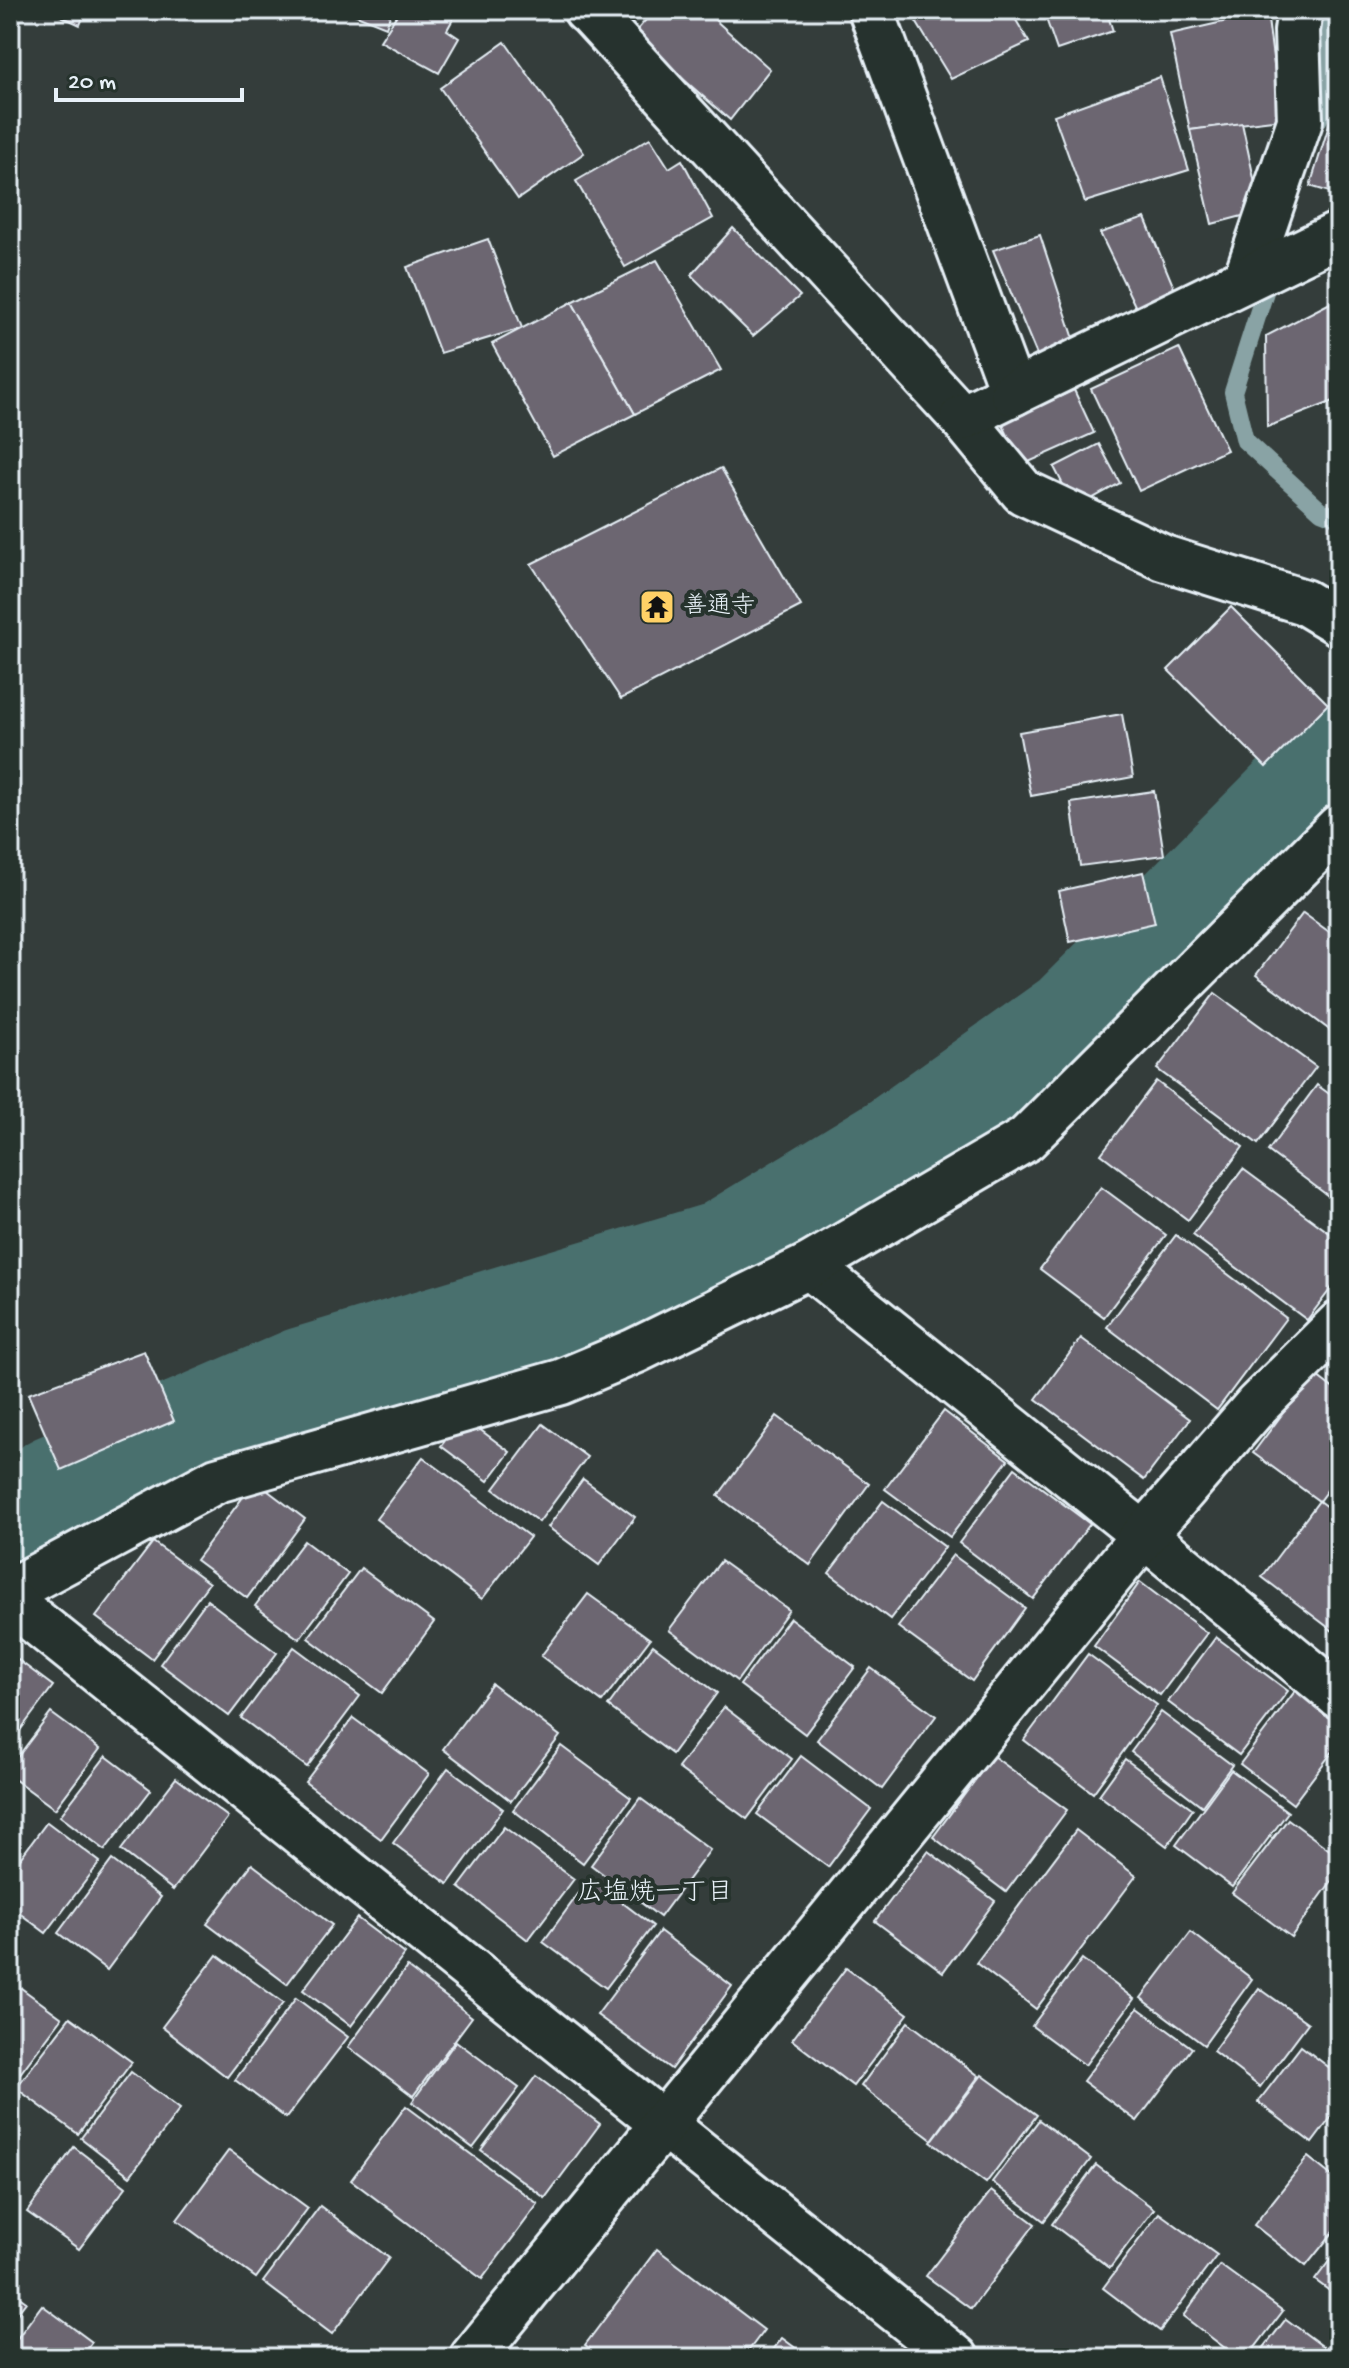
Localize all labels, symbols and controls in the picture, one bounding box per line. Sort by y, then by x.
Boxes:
scale bar [56,52,242,102]
text: 20 m [68,69,116,98]
temple icon: 善通寺 [638,588,676,626]
place label: 善通寺 [683,592,755,622]
district label: 広塩焼一丁目 [577,1878,733,1910]

